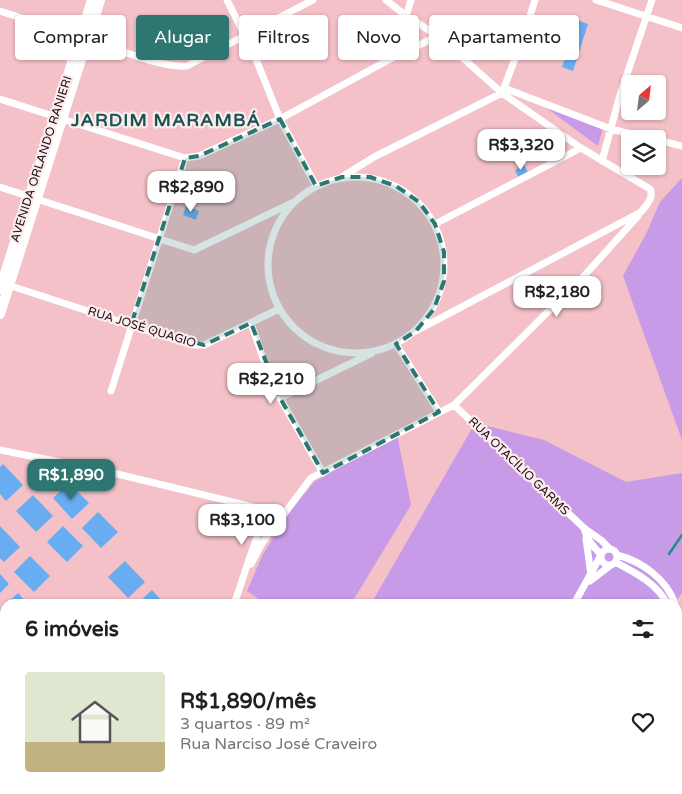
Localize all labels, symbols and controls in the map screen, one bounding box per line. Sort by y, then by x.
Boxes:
chip: Comprar [15,15,126,60]
chip: Alugar [136,15,229,60]
chip: Filtros [239,15,328,60]
chip: Novo [338,15,419,60]
chip: Apartamento [429,15,579,60]
street label: AVENIDA ORLANDO RANIERI [7,74,75,244]
north arrow [621,75,666,120]
map controls [621,75,666,175]
district label: JARDIM MARAMBÁ [70,109,261,131]
pin: R$3,320 [475,128,567,171]
button: layers [621,130,666,175]
text: R$3,320 [488,135,554,155]
pin: R$2,890 [145,170,237,213]
text: R$2,890 [158,177,224,197]
pin: R$2,180 [511,276,603,318]
text: R$2,180 [524,282,590,302]
street label: RUA JOSÉ QUAGIO [86,304,198,350]
pin: R$2,210 [225,362,317,405]
text: R$2,210 [238,369,304,389]
street label: RUA OTACÍLIO GARMS [466,414,572,518]
pin: R$1,890 [25,458,117,501]
text: R$1,890 [38,465,104,485]
pin: R$3,100 [196,504,288,546]
text: R$3,100 [209,510,275,530]
icon: filters [629,615,657,643]
text: 6 imóveis [25,617,119,642]
text: R$1,890/mês [180,689,316,714]
icon: home [65,692,125,752]
icon: heart [629,708,657,736]
text: 3 quartos · 89 m² [180,714,310,734]
text: Rua Narciso José Craveiro [180,734,377,754]

